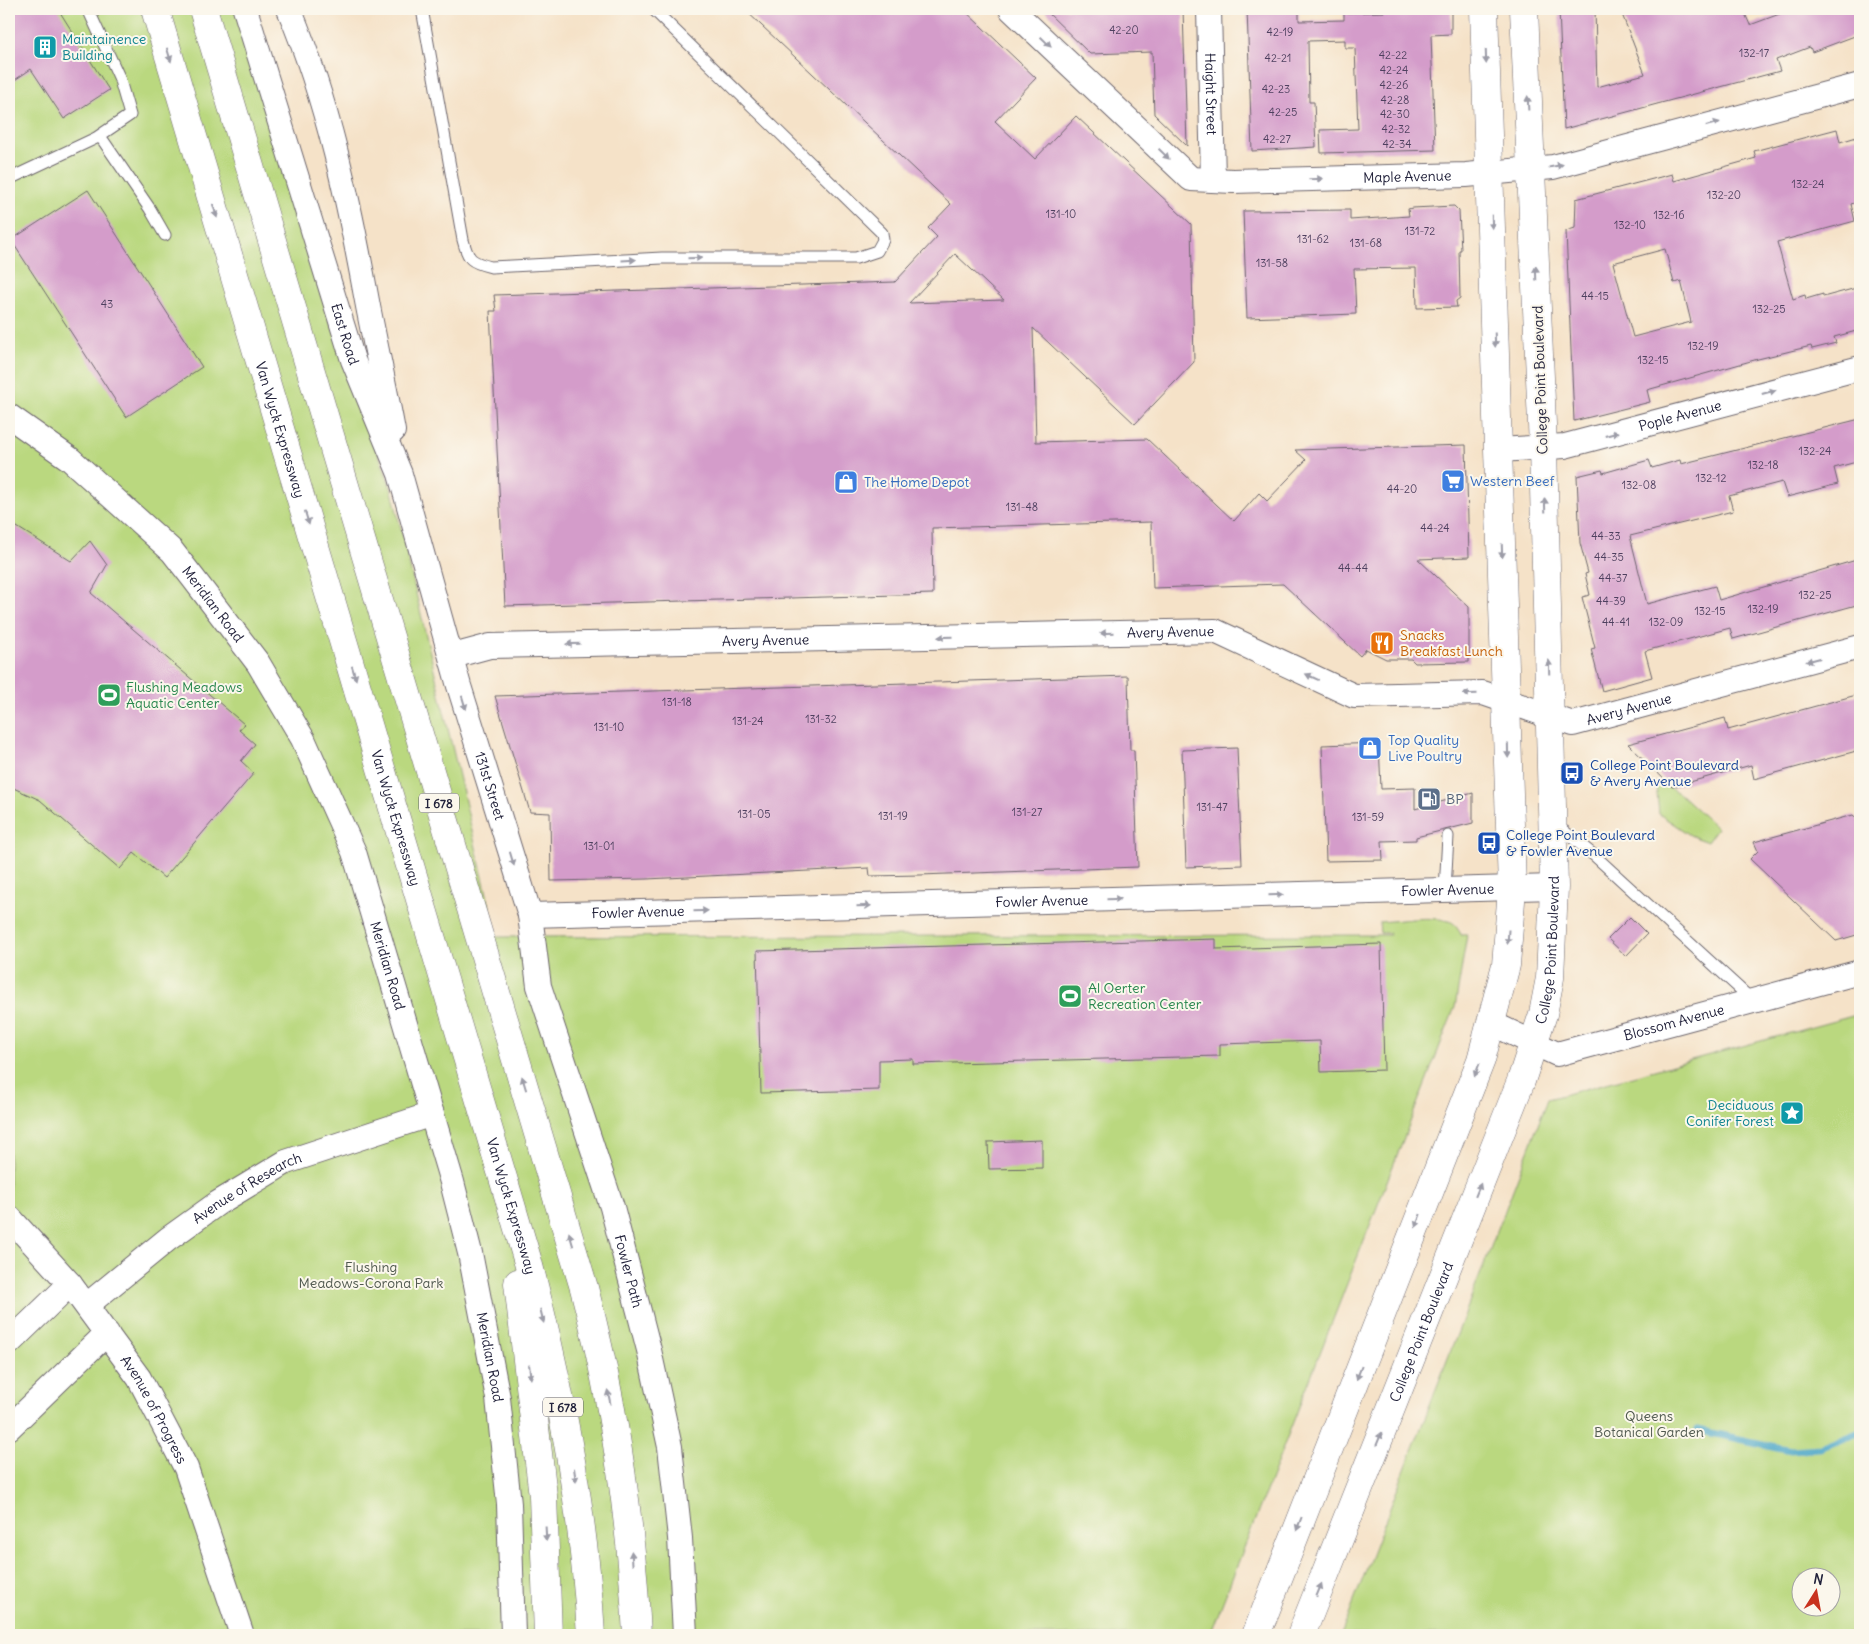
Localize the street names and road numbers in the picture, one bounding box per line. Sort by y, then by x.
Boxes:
street label: Haight Street [1201,53,1221,136]
street label: Maple Avenue [1363,166,1452,187]
street label: East Road [327,301,363,368]
street label: College Point Boulevard [1528,305,1552,455]
street label: Van Wyck Expressway [251,360,309,500]
street label: Pople Avenue [1637,396,1723,435]
street label: Meridian Road [178,562,248,646]
street label: Avery Avenue [1127,622,1214,642]
street label: Avery Avenue [722,630,809,650]
street label: Avery Avenue [1584,689,1673,729]
street label: Van Wyck Expressway [367,748,425,888]
street label: 131st Street [471,749,509,822]
road number: I 678 [419,794,459,812]
street label: College Point Boulevard [1531,876,1563,1026]
street label: Fowler Avenue [1401,880,1494,900]
street label: Fowler Avenue [995,891,1088,911]
street label: Fowler Avenue [591,902,685,922]
street label: Meridian Road [366,919,409,1012]
street label: Blossom Avenue [1622,1000,1726,1045]
street label: Van Wyck Expressway [483,1136,540,1276]
street label: Avenue of Research [189,1148,304,1228]
street label: Fowler Path [611,1233,647,1310]
street label: College Point Boulevard [1385,1259,1457,1405]
street label: Meridian Road [473,1311,508,1404]
street label: Avenue of Progress [116,1352,191,1467]
road number: I 678 [543,1398,583,1416]

